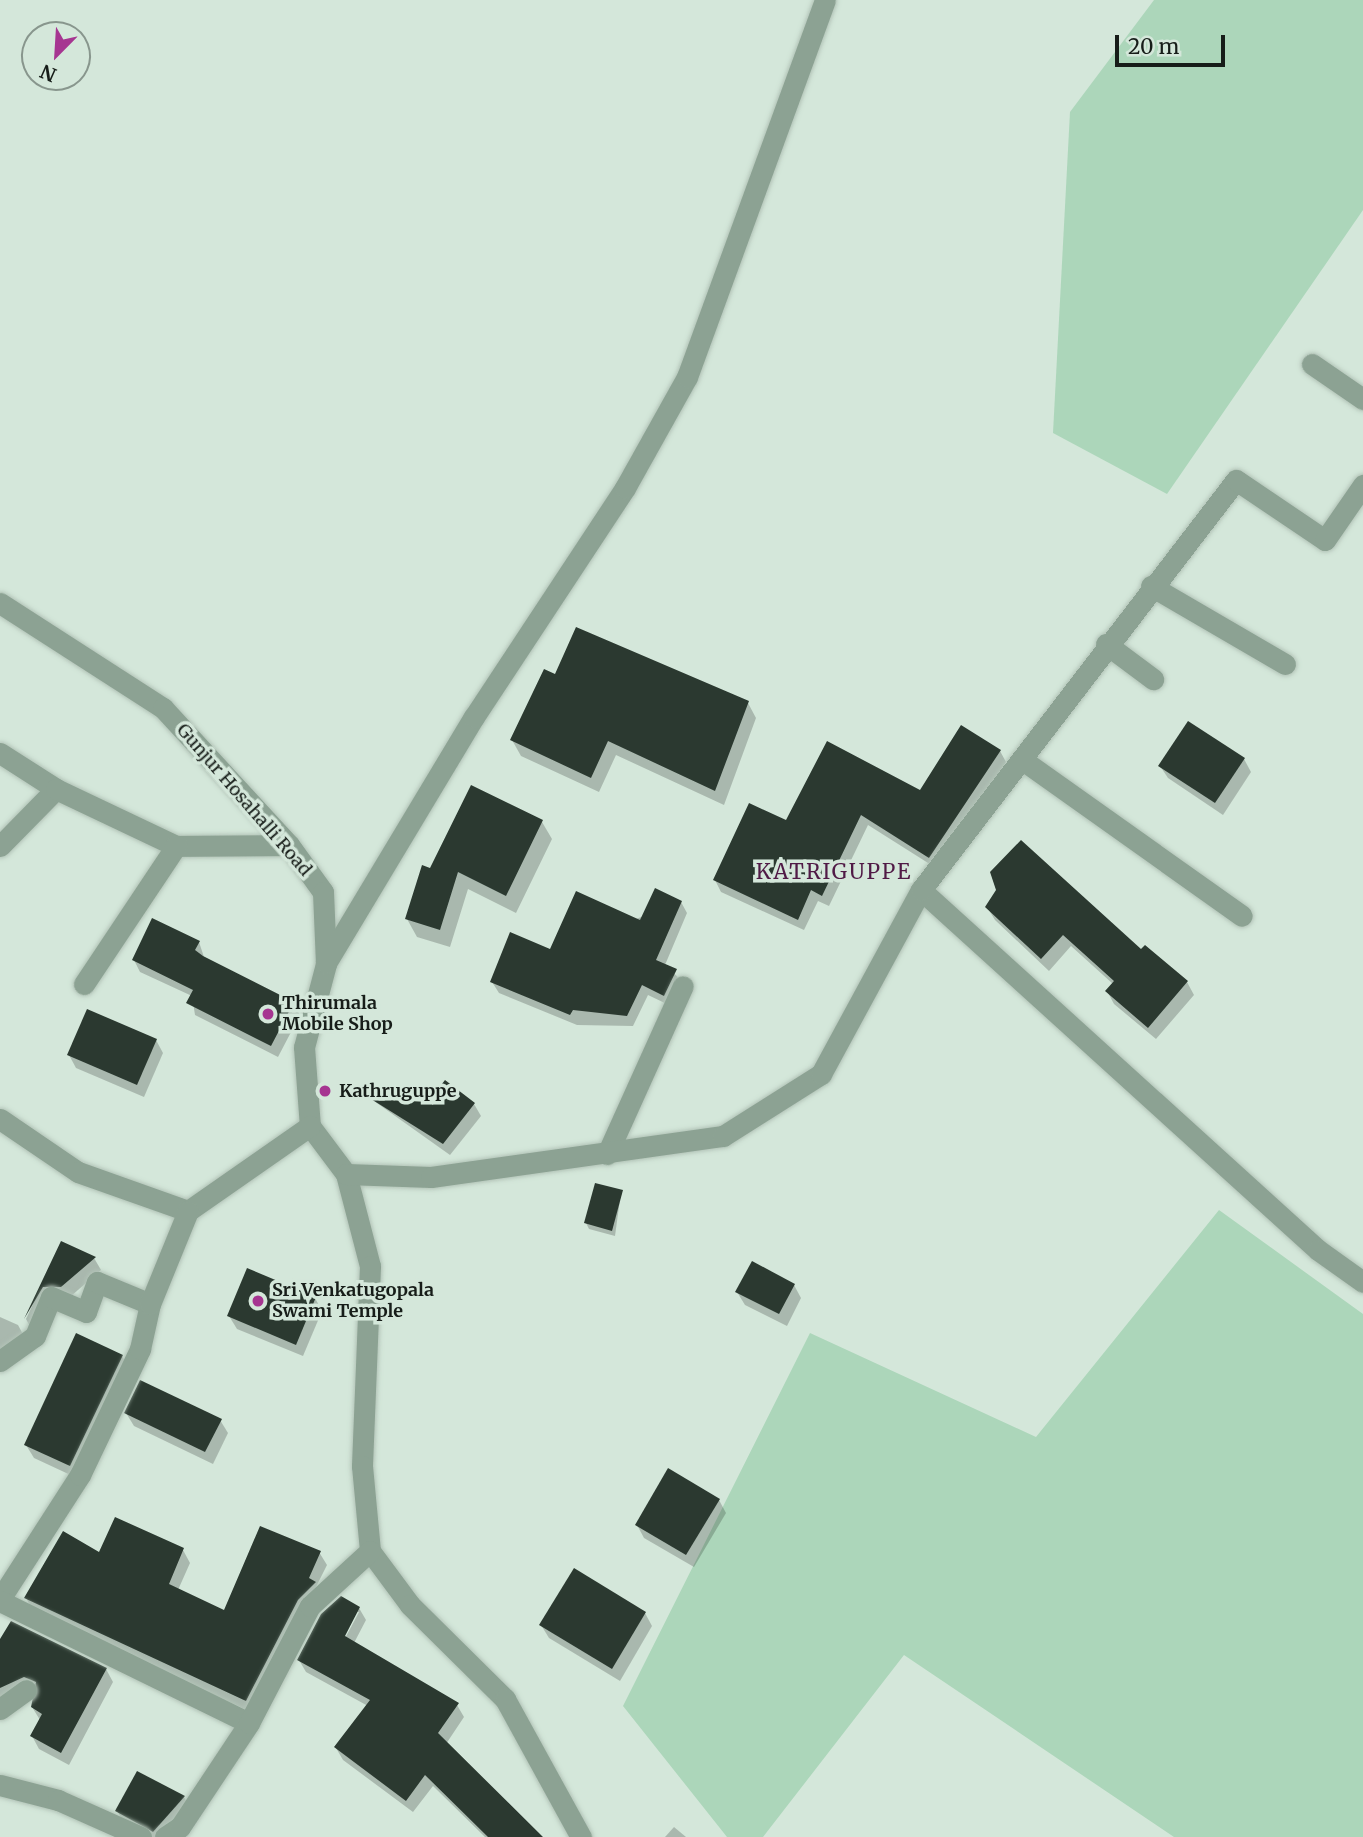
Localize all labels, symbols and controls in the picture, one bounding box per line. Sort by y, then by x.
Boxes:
north arrow [21,21,91,91]
scale bar [1118,21,1228,65]
text: 20 m [1128,33,1179,60]
text: N [37,59,60,87]
street label: Gunjur Hosahalli Road [172,719,316,881]
district label: KATRIGUPPE [757,859,911,885]
place label: Thirumala Mobile Shop [282,993,393,1036]
marker: Thirumala Mobile Shop [260,1006,276,1022]
place label: Kathruguppe [339,1080,457,1102]
marker: Kathruguppe [317,1083,333,1099]
place label: Sri Venkatugopala Swami Temple [272,1280,434,1322]
marker: Sri Venkatugopala Swami Temple [250,1293,266,1309]

